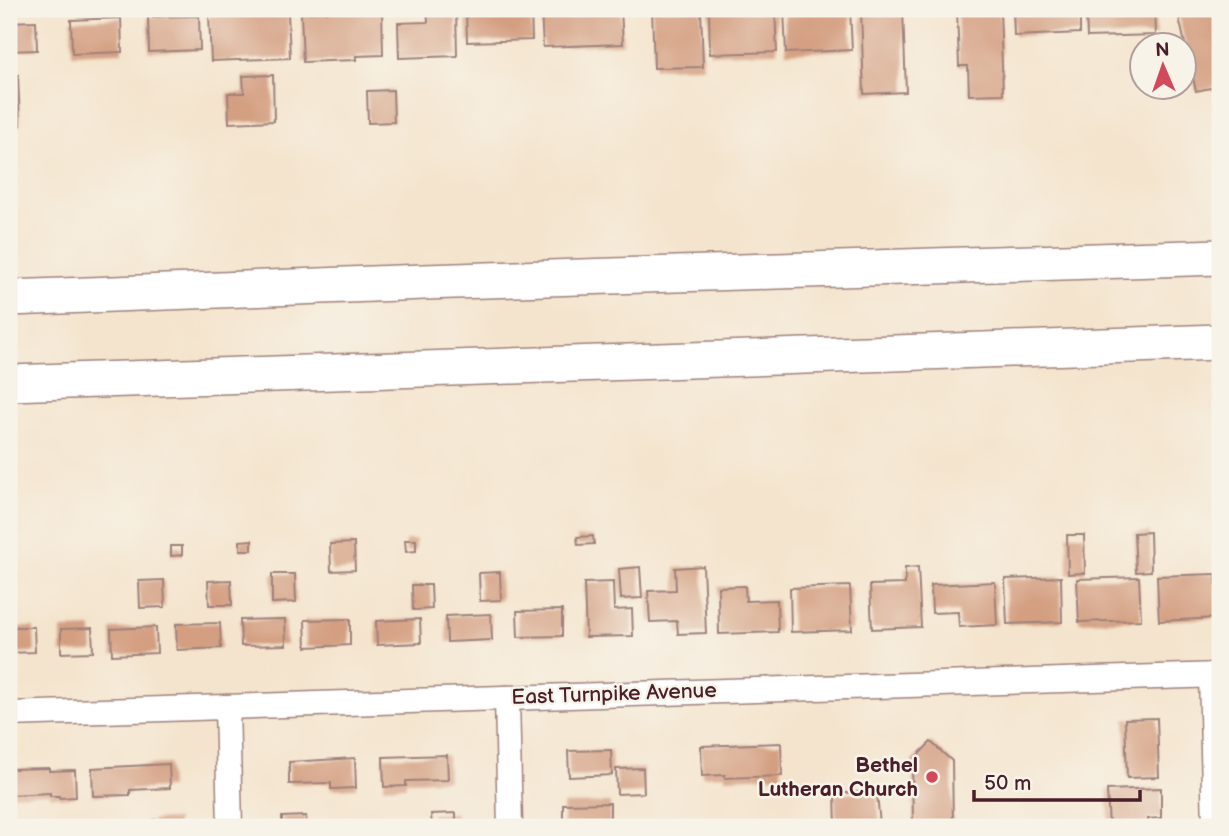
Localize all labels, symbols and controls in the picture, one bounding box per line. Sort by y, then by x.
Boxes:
north arrow [1128,32,1198,102]
text: N [1155,39,1170,62]
street label: East Turnpike Avenue [511,678,717,710]
place label: Bethel Lutheran Church [758,753,918,802]
scale bar [974,759,1140,803]
marker: Bethel Lutheran Church [924,769,940,785]
text: 50 m [984,771,1031,796]

